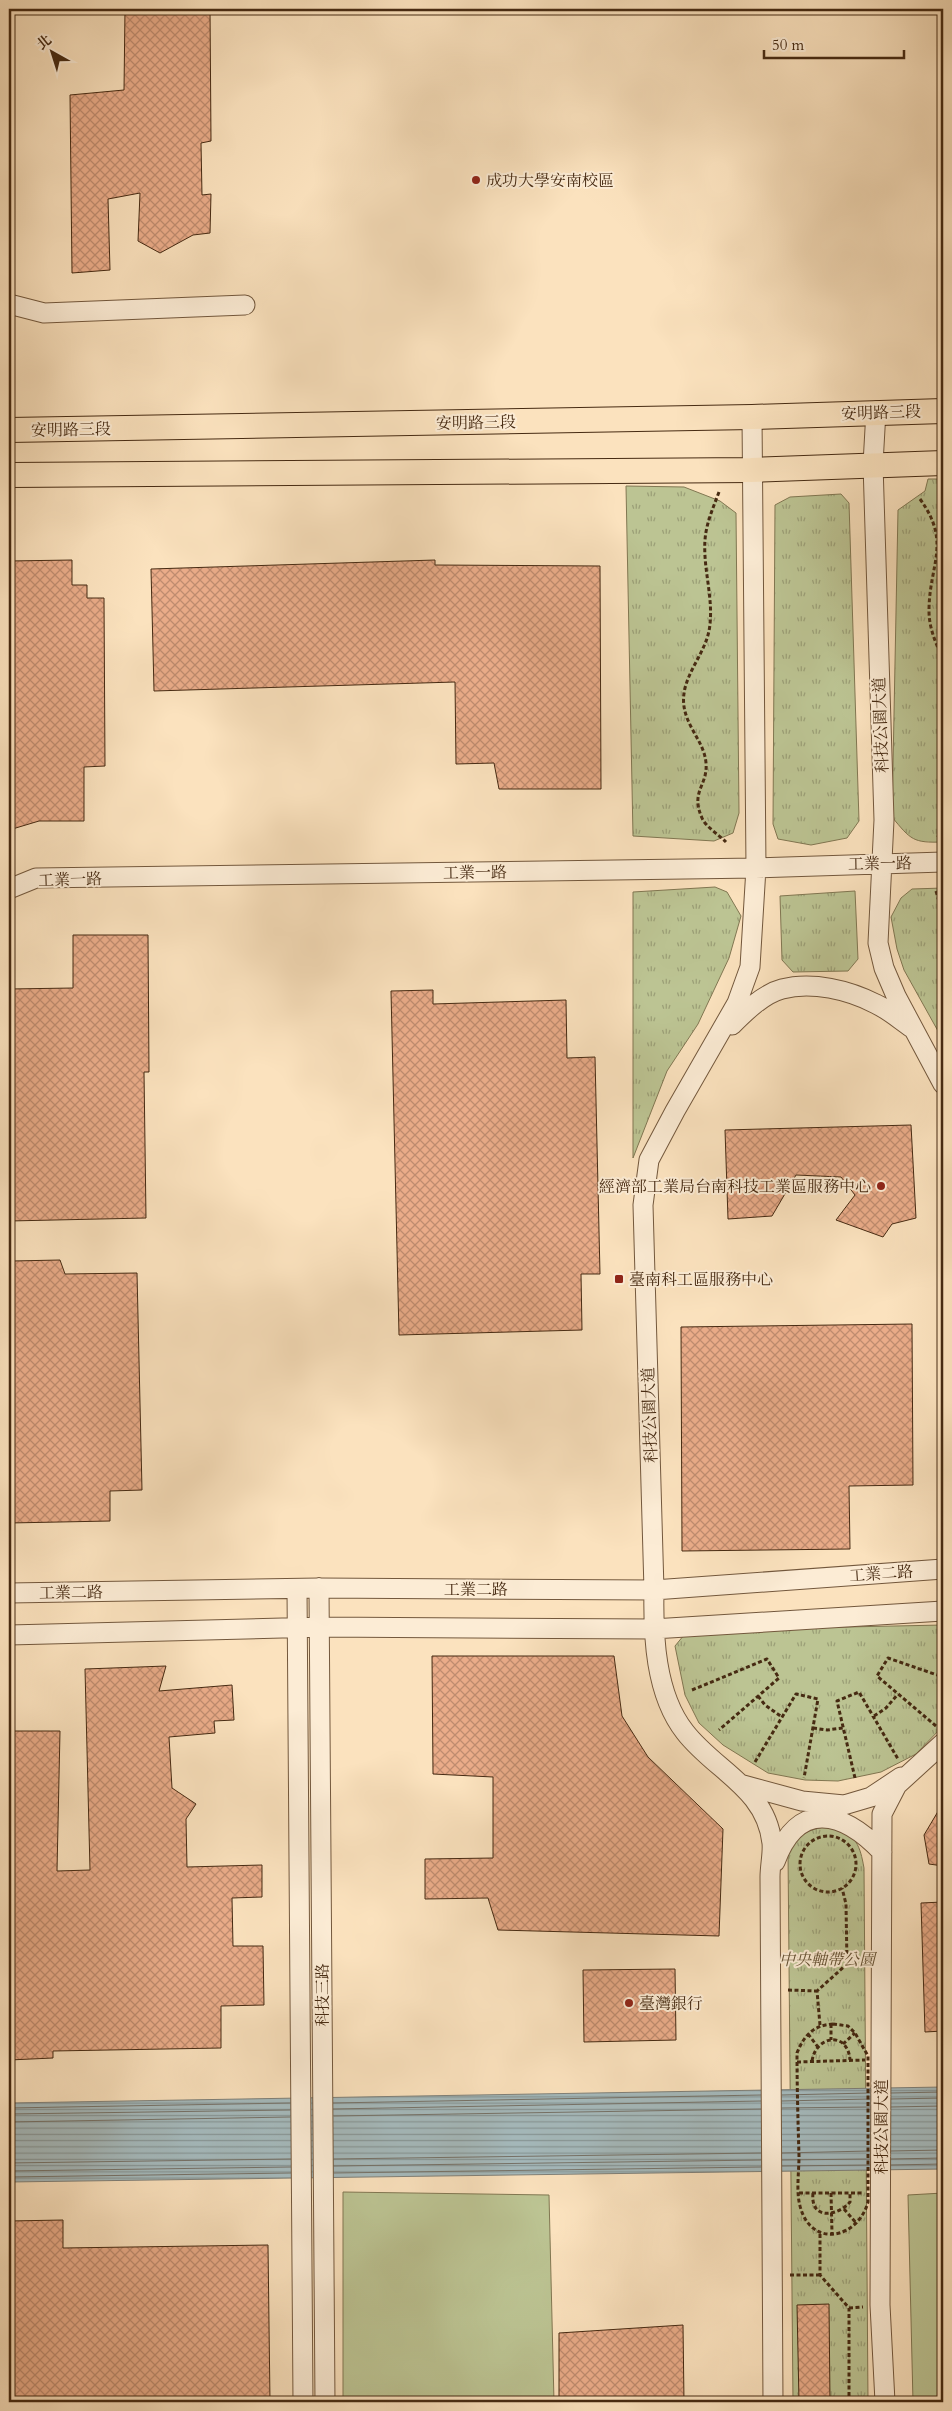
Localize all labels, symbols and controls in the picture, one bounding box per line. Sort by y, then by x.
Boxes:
north arrow [28,28,78,78]
scale bar [764,28,904,60]
text: 北 [33,30,56,54]
text: 50 m [772,35,804,55]
place label: 成功大學安南校區 [486,170,614,192]
marker: 成功大學安南校區 [470,174,482,186]
street label: 安明路三段 [841,401,921,425]
street label: 安明路三段 [436,411,516,435]
street label: 安明路三段 [31,418,111,442]
street label: 科技公園大道 [868,677,894,773]
street label: 工業一路 [848,852,912,876]
street label: 工業一路 [443,861,507,885]
street label: 工業一路 [38,868,102,892]
place label: 經濟部工業局台南科技工業區服務中心 [599,1176,871,1198]
marker: 經濟部工業局台南科技工業區服務中心 [875,1180,887,1192]
place label: 臺南科工區服務中心 [629,1269,773,1291]
marker: 臺南科工區服務中心 [613,1273,625,1285]
street label: 科技公園大道 [637,1367,663,1463]
street label: 工業二路 [848,1561,914,1587]
street label: 工業二路 [444,1579,508,1601]
street label: 工業二路 [39,1581,103,1605]
park label: 中央軸帶公園 [779,1949,878,1971]
street label: 科技三路 [312,1963,334,2027]
place label: 臺灣銀行 [639,1993,703,2015]
marker: 臺灣銀行 [623,1997,635,2009]
street label: 科技公園大道 [871,2079,893,2175]

